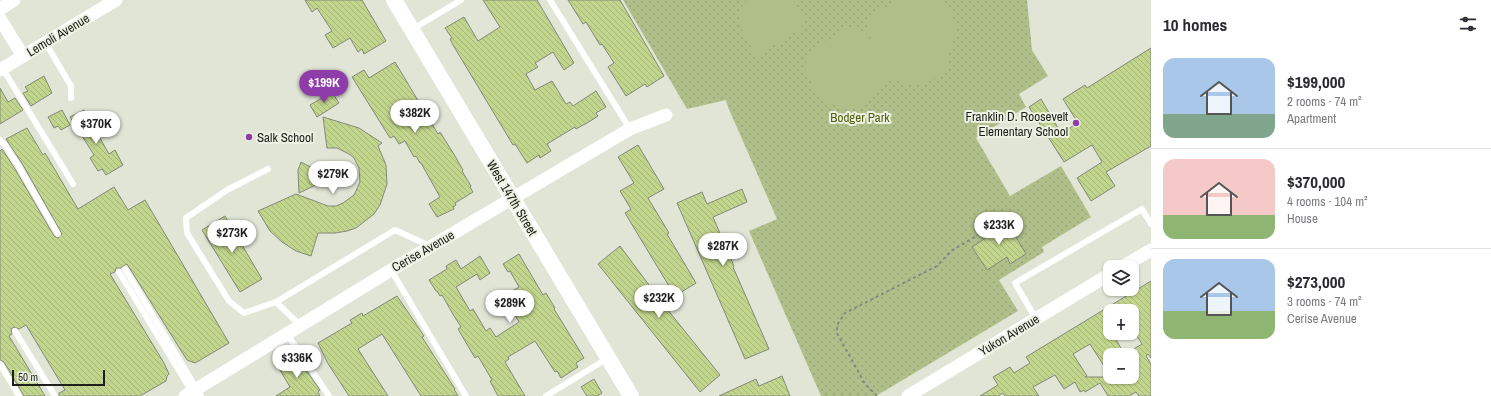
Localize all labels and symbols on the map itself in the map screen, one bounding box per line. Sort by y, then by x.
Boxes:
street label: Lemoli Avenue [23,10,93,60]
pin: $199K [296,70,352,104]
pin: $382K [387,100,443,134]
place label: Franklin D. Roosevelt Elementary School [966,108,1068,140]
park label: Bodger Park [830,109,890,126]
pin: $370K [68,111,124,145]
marker: Franklin D. Roosevelt Elementary School [1071,118,1081,128]
place label: Salk School [257,129,313,146]
marker: Salk School [244,132,254,142]
street label: West 147th Street [483,157,541,239]
pin: $279K [305,161,361,195]
pin: $233K [971,212,1027,246]
pin: $273K [204,220,260,254]
street label: Cerise Avenue [389,226,458,276]
pin: $287K [695,233,751,267]
pin: $232K [631,285,687,319]
pin: $289K [482,290,538,324]
street label: Yukon Avenue [975,310,1043,360]
pin: $336K [269,345,325,379]
scale bar [12,368,105,387]

